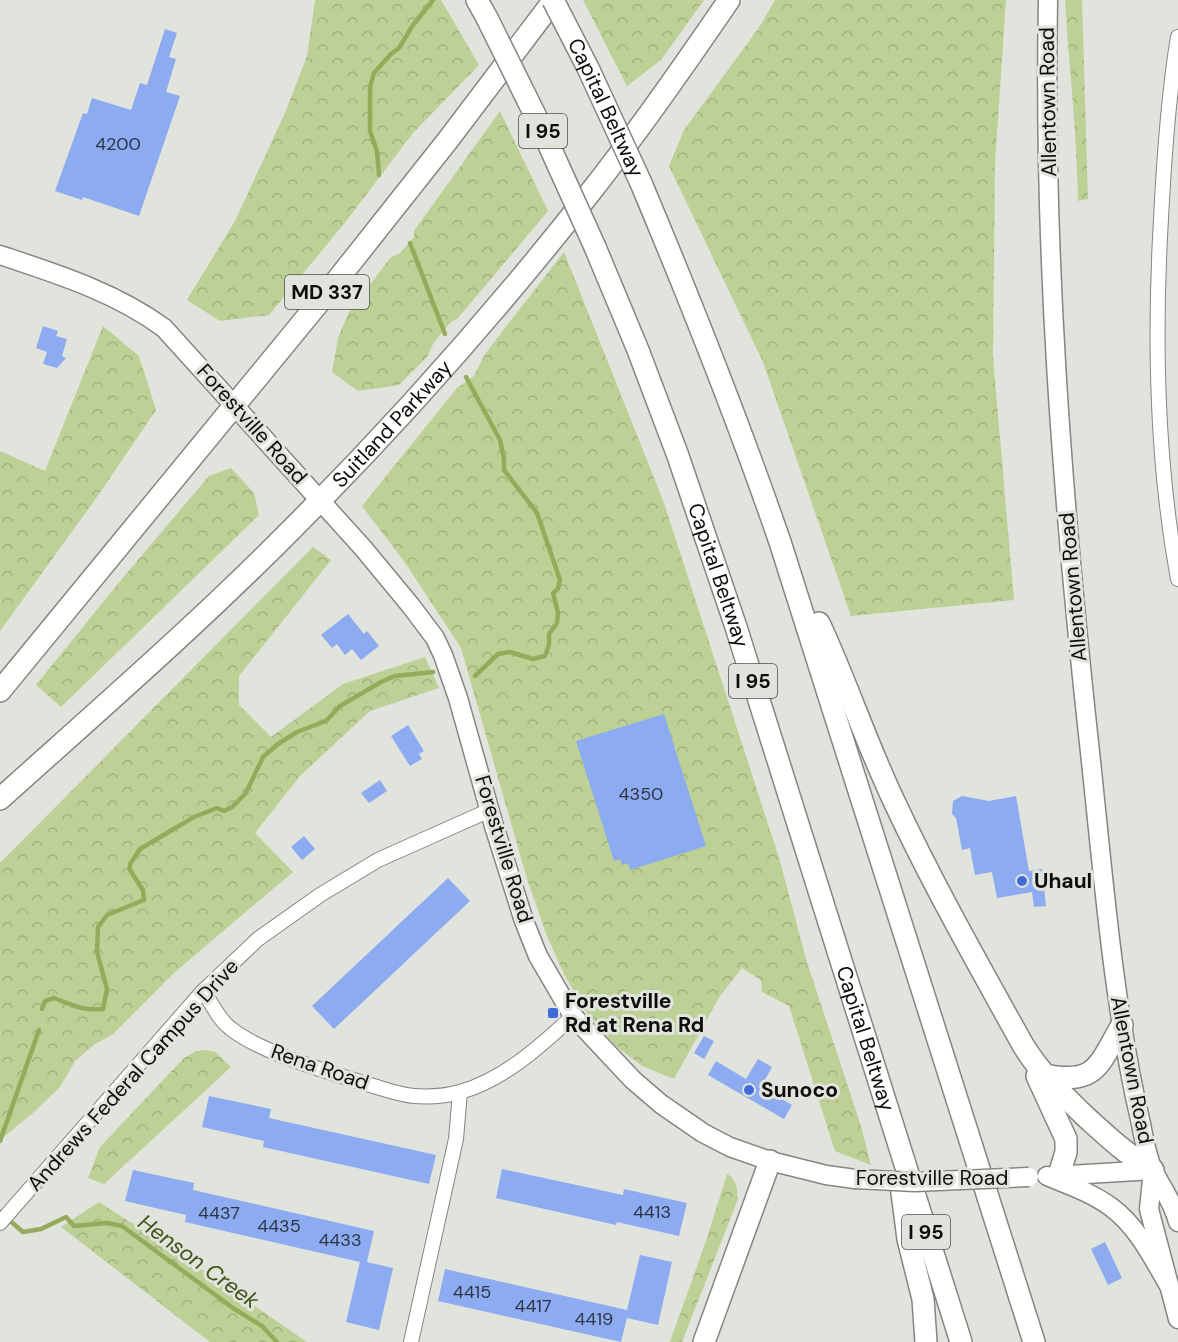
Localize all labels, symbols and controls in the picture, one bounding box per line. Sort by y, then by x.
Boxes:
street label: Allentown Road [1033,27,1063,177]
street label: Capital Beltway [561,33,651,182]
road number: I 95 [519,114,567,148]
house number: 4200 [95,132,141,156]
road number: MD 337 [285,275,369,309]
street label: Suitland Parkway [326,354,458,494]
street label: Forestville Road [190,358,314,490]
street label: Capital Beltway [681,500,756,651]
street label: Allentown Road [1053,511,1093,663]
road number: I 95 [729,664,777,698]
street label: Forestville Road [468,772,540,926]
house number: 4350 [619,782,663,806]
place label: Uhaul [1034,867,1092,895]
marker: Uhaul [1015,874,1029,888]
street label: Andrews Federal Campus Drive [21,953,245,1197]
street label: Capital Beltway [830,963,902,1115]
place label: Forestville Rd at Rena Rd [565,987,704,1039]
street label: Allentown Road [1104,994,1160,1146]
marker: Forestville Rd at Rena Rd [546,1006,560,1020]
street label: Rena Road [267,1037,373,1097]
place label: Sunoco [761,1076,838,1104]
marker: Sunoco [742,1083,756,1097]
street label: Forestville Road [856,1164,1008,1192]
house number: 4413 [633,1200,671,1224]
house number: 4437 [198,1201,240,1225]
water label: Henson Creek [132,1208,266,1316]
house number: 4435 [257,1214,301,1238]
road number: I 95 [902,1215,950,1249]
house number: 4433 [318,1228,362,1252]
house number: 4415 [453,1280,491,1304]
house number: 4417 [514,1294,552,1318]
house number: 4419 [575,1307,613,1331]

